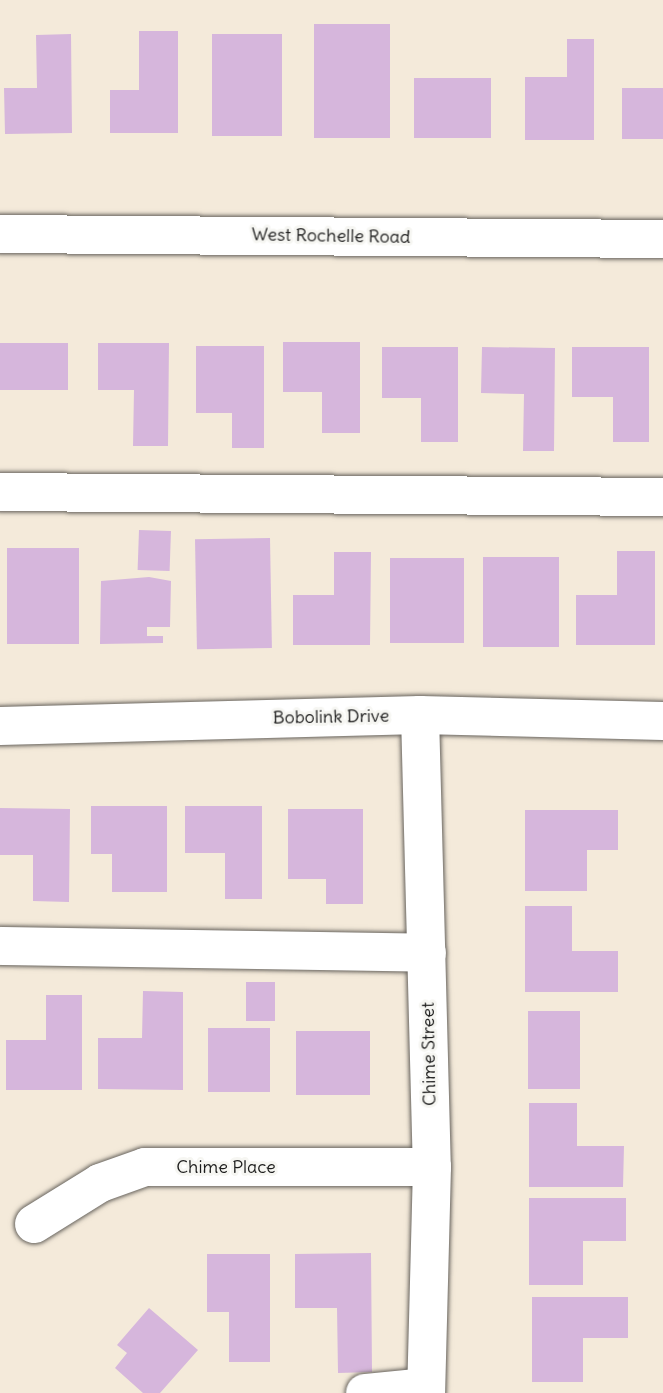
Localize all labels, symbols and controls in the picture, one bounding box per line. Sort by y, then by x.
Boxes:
street label: West Rochelle Road [251,224,411,248]
street label: Bobolink Drive [273,705,389,729]
street label: Chime Street [417,1002,441,1106]
street label: Chime Place [176,1156,276,1178]

